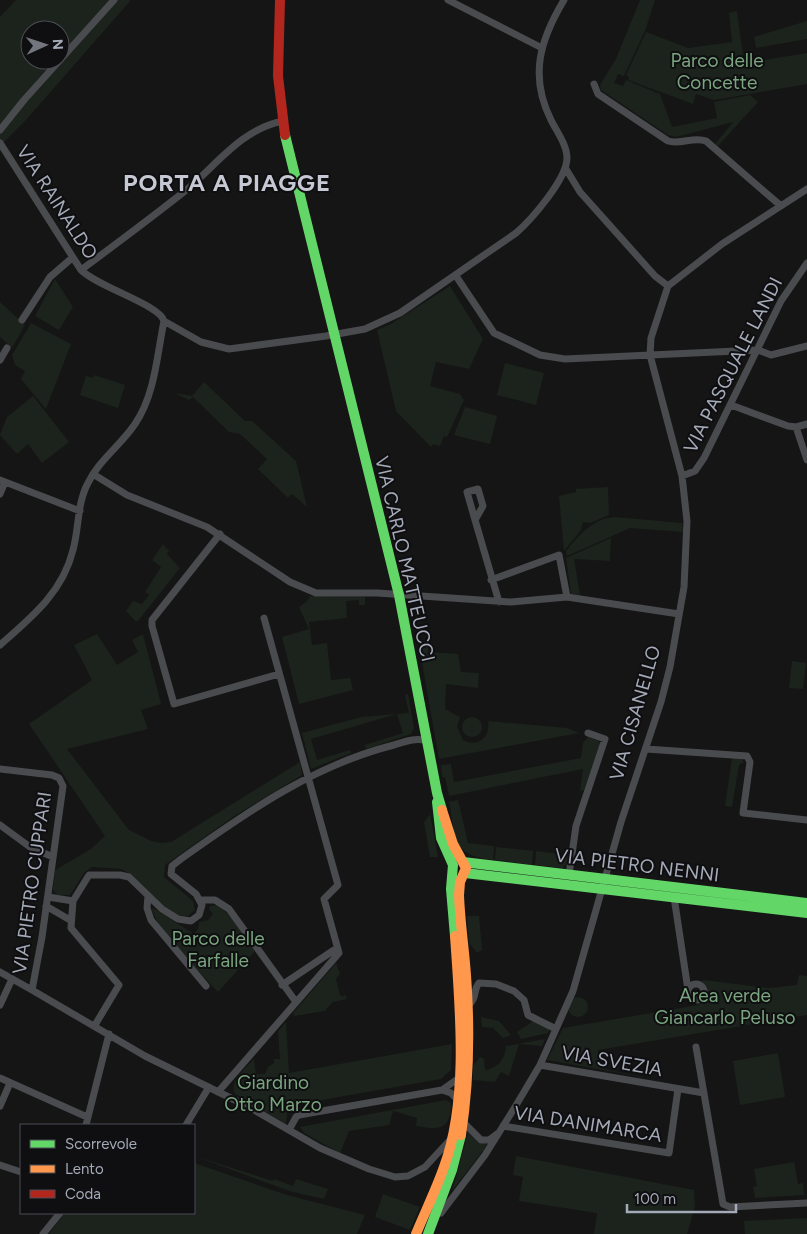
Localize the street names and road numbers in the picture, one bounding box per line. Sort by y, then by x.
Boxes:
street label: VIA RAINALDO [12,141,102,263]
street label: VIA PASQUALE LANDI [679,273,787,457]
street label: VIA CARLO MATTEUCCI [370,454,440,664]
street label: VIA CISANELLO [605,643,665,783]
street label: VIA PIETRO CUPPARI [8,790,56,976]
street label: VIA PIETRO NENNI [553,843,721,887]
street label: VIA SVEZIA [560,1041,664,1081]
street label: VIA DANIMARCA [513,1101,664,1147]

